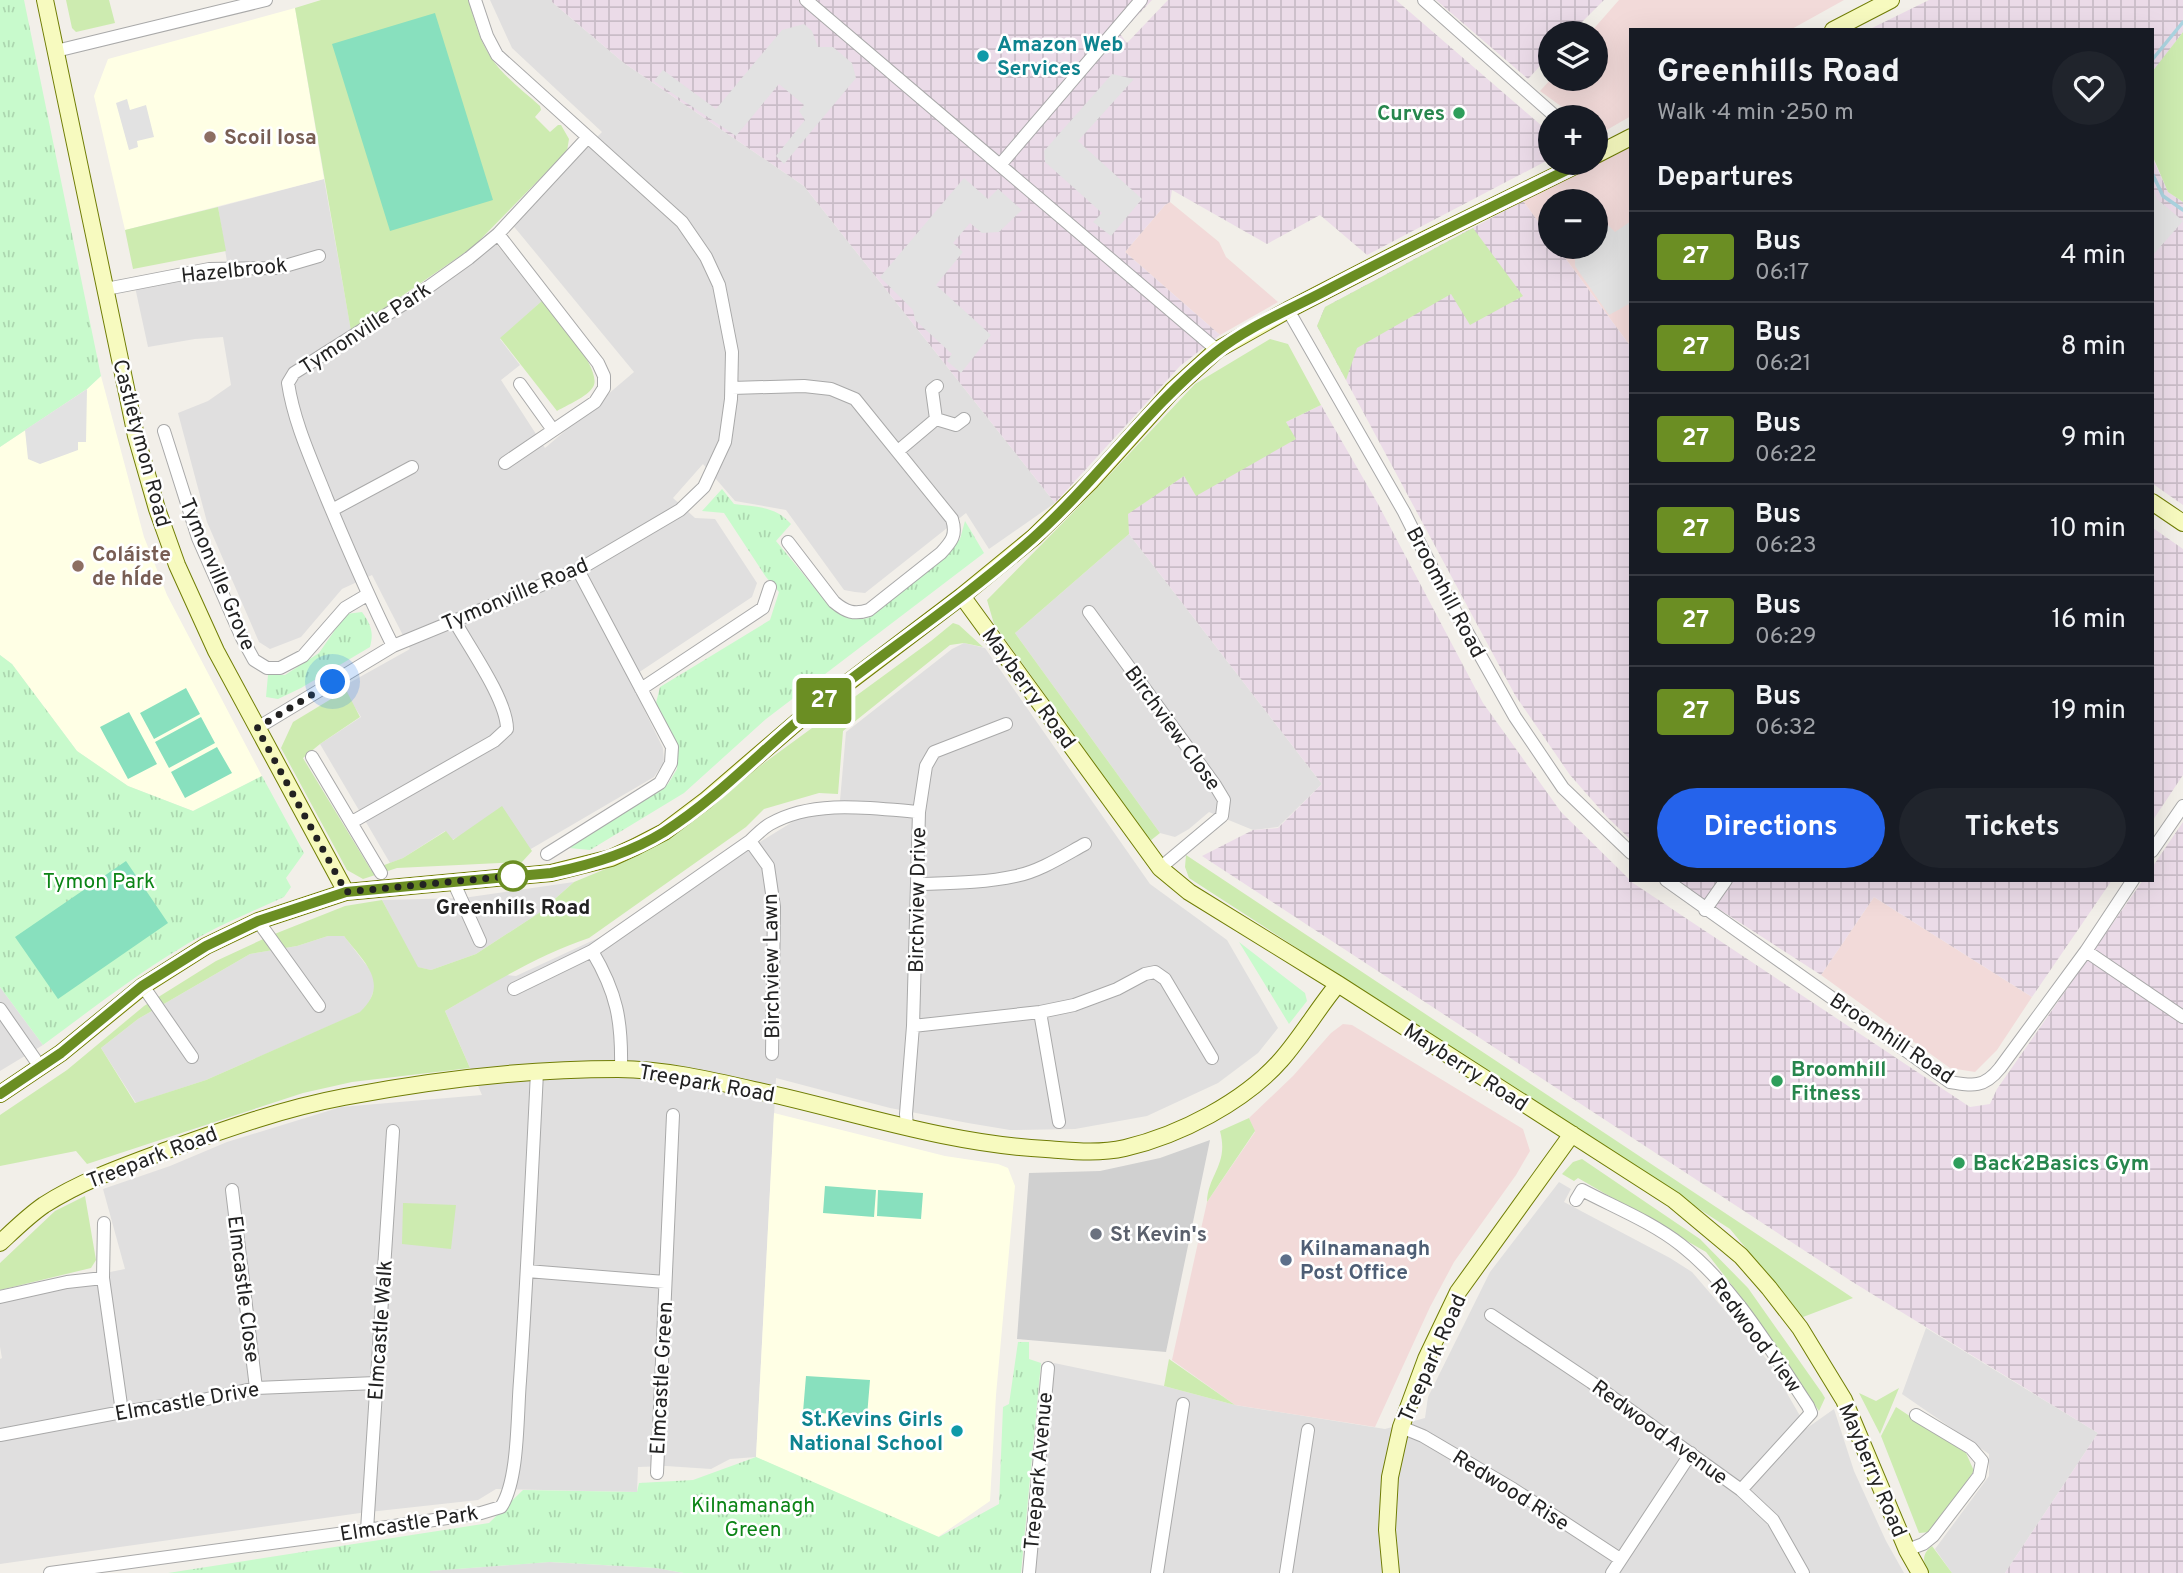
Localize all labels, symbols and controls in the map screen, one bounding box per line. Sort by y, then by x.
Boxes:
map controls [1538,21,1608,259]
button: layers [1538,21,1608,91]
place label: Amazon Web Services [997,32,1124,83]
marker: Amazon Web Services [975,48,991,64]
button: heart [2052,51,2126,125]
text: Greenhills Road [1657,52,1900,94]
text: Walk · 4 min · 250 m [1657,99,1854,128]
place label: Curves [1377,101,1445,128]
marker: Curves [1451,105,1467,121]
button: + [1538,105,1608,175]
place label: Scoil Iosa [224,125,317,152]
marker: Scoil Iosa [202,129,218,145]
text: Departures [1657,162,1794,195]
button: − [1538,189,1608,259]
text: Bus [1755,226,1801,259]
text: 4 min [2060,240,2126,273]
text: 27 [1682,242,1709,272]
street label: Hazelbrook [180,252,289,290]
text: 06:17 [1755,259,1809,288]
street label: Tymonville Park [295,277,436,382]
text: Bus [1755,317,1801,350]
text: 8 min [2061,331,2126,364]
text: 27 [1682,333,1709,363]
text: 06:21 [1755,350,1811,379]
street label: Castletymon Road [105,357,176,530]
text: Bus [1755,408,1801,441]
text: 9 min [2061,422,2126,455]
text: 27 [1682,424,1709,454]
text: 06:22 [1755,441,1817,470]
street label: Tymonville Grove [172,494,261,655]
text: Bus [1755,499,1801,532]
text: 10 min [2050,513,2126,546]
text: 27 [1682,515,1709,545]
street label: Broomhill Road [1399,523,1491,663]
text: 06:23 [1755,532,1817,561]
place label: Coláiste de hÍde [92,542,171,593]
street label: Tymonville Road [438,552,593,638]
marker: Coláiste de hÍde [70,558,86,574]
text: Bus [1755,590,1801,623]
text: 16 min [2051,604,2126,637]
text: 27 [1682,606,1709,636]
street label: Mayberry Road [975,623,1081,755]
text: 06:29 [1755,623,1816,652]
street label: Birchview Close [1117,661,1226,797]
your location [315,664,350,699]
line badge: 27 [792,678,856,724]
text: Bus [1755,681,1801,714]
text: 27 [810,686,838,716]
text: 19 min [2051,695,2126,728]
text: 27 [1682,697,1709,727]
text: 06:32 [1755,714,1816,743]
button: Directions [1657,788,1885,868]
button: Tickets [1899,788,2126,868]
street label: Birchview Drive [904,827,933,973]
marker: Greenhills Road [498,861,528,891]
park label: Tymon Park [43,869,155,896]
street label: Birchview Lawn [758,893,787,1039]
place label: Greenhills Road [436,895,590,922]
street label: Broomhill Road [1824,988,1959,1091]
street label: Mayberry Road [1398,1018,1533,1119]
place label: Broomhill Fitness [1791,1057,1886,1108]
street label: Treepark Road [637,1059,777,1110]
marker: Broomhill Fitness [1769,1073,1785,1089]
street label: Treepark Road [84,1121,222,1196]
place label: Back2Basics Gym [1973,1151,2149,1178]
marker: Back2Basics Gym [1951,1155,1967,1171]
street label: Elmcastle Close [220,1214,265,1364]
place label: St Kevin's [1110,1222,1207,1249]
marker: St Kevin's [1088,1226,1104,1242]
place label: Kilnamanagh Post Office [1300,1236,1430,1287]
marker: Kilnamanagh Post Office [1278,1252,1294,1268]
street label: Elmcastle Walk [363,1259,400,1401]
street label: Redwood View [1703,1273,1807,1399]
street label: Treepark Road [1393,1290,1474,1427]
street label: Elmcastle Green [645,1301,680,1455]
street label: Redwood Avenue [1586,1375,1733,1492]
street label: Elmcastle Drive [113,1376,262,1428]
street label: Treepark Avenue [1019,1391,1060,1551]
street label: Mayberry Road [1831,1399,1912,1542]
place label: St.Kevins Girls National School [789,1407,943,1458]
marker: St.Kevins Girls National School [949,1423,965,1439]
street label: Redwood Rise [1447,1445,1574,1538]
park label: Kilnamanagh Green [691,1493,815,1544]
street label: Elmcastle Park [338,1500,480,1549]

